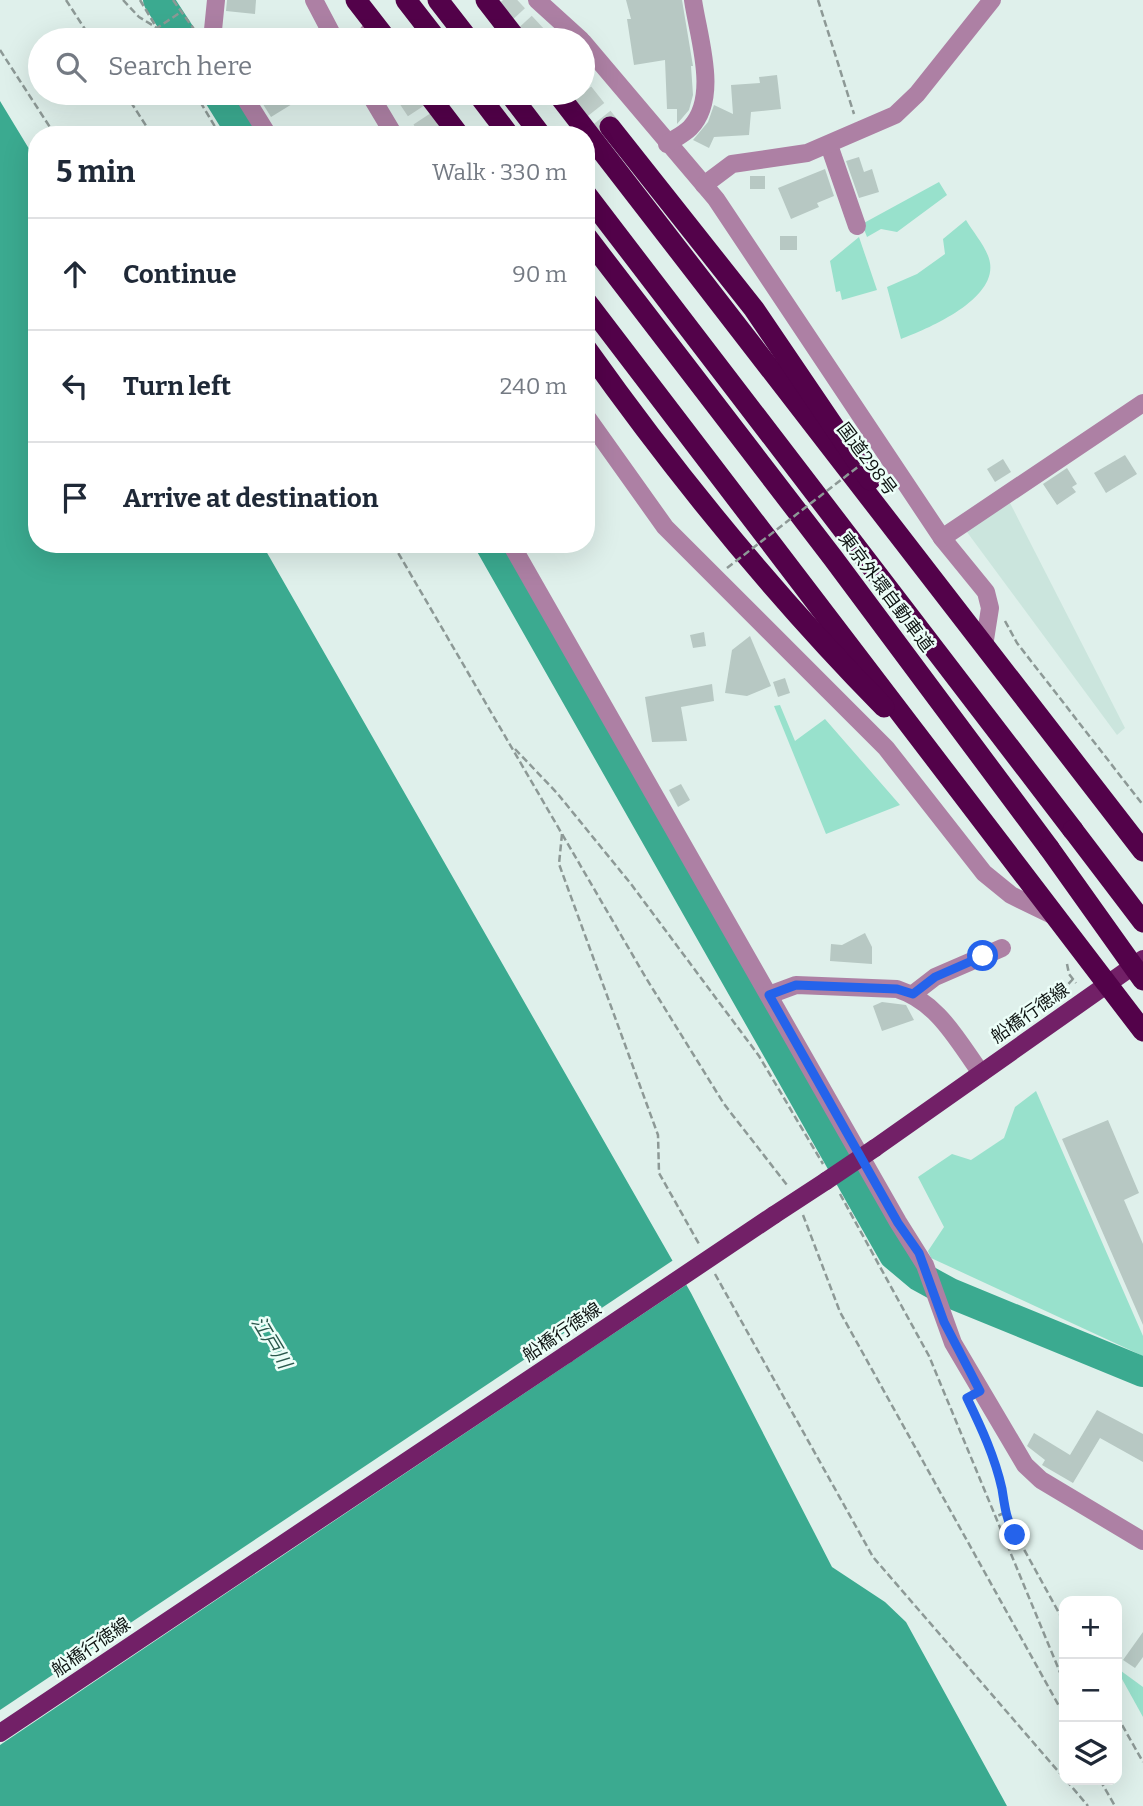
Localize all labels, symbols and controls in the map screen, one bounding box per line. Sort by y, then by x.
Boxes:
search box [28,28,595,105]
icon: search [52,48,90,86]
text: Search here [108,51,252,82]
text: 5 min [56,154,135,190]
text: Walk · 330 m [432,158,567,186]
icon: ahead [56,255,94,293]
text: Continue [123,259,237,290]
text: 90 m [512,260,567,288]
icon: left [56,367,94,405]
text: Turn left [123,371,231,402]
text: 240 m [500,372,567,400]
street label: 国道298号 [833,418,901,500]
icon: arrive [56,479,94,517]
text: Arrive at destination [123,483,378,514]
street label: 東京外環自動車道 [834,528,938,656]
route start [967,940,998,971]
street label: 船橋行徳線 [987,978,1073,1048]
street label: 船橋行徳線 [519,1298,605,1366]
water label: 江戸川 [247,1312,297,1374]
route end [999,1519,1030,1550]
map controls [1059,1596,1122,1785]
button: + [1059,1596,1122,1659]
street label: 船橋行徳線 [48,1613,134,1681]
button: − [1059,1659,1122,1722]
button: layers [1059,1722,1122,1785]

